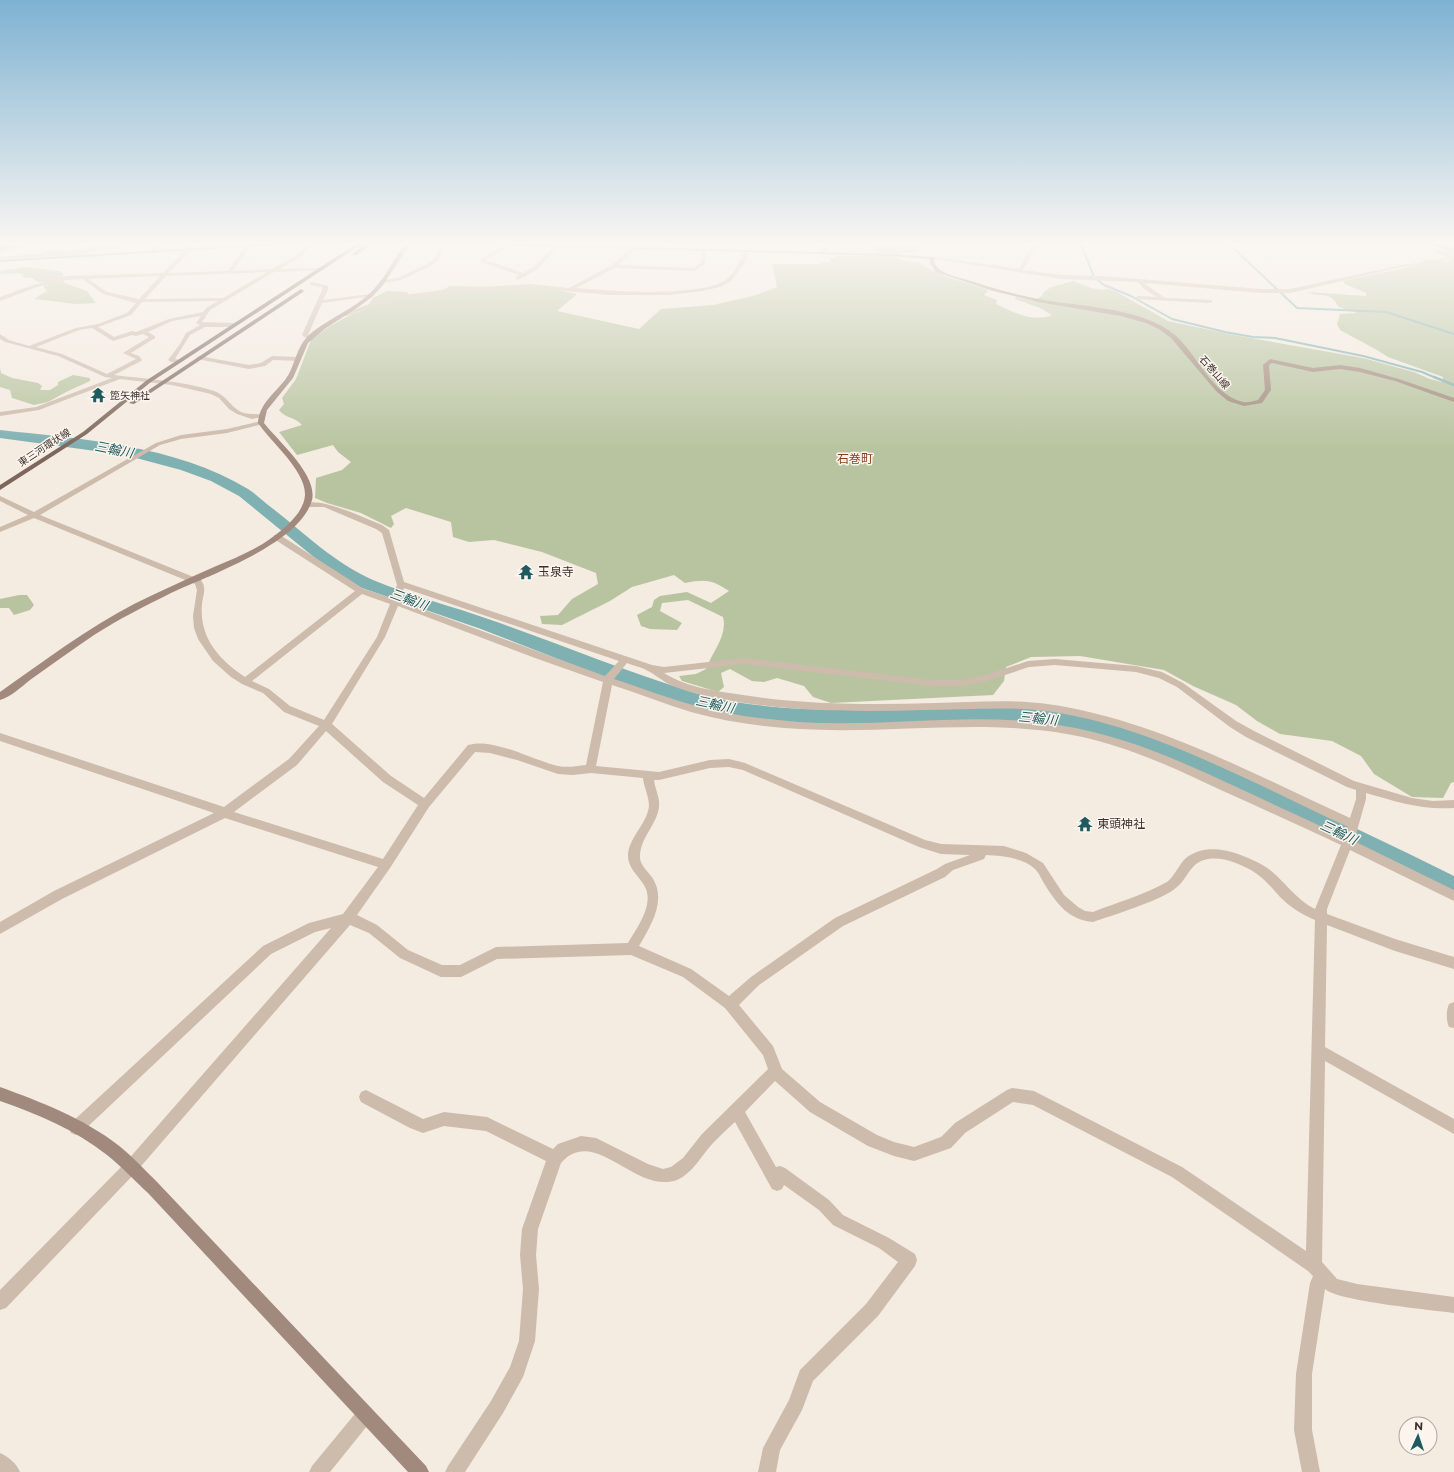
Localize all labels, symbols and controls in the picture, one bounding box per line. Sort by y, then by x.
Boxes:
street label: 石巻山線 [1197,353,1233,392]
temple icon: 箆矢神社 [89,386,107,404]
place label: 箆矢神社 [110,389,150,402]
street label: 東三河環状線 [16,426,73,469]
water label: 三輪川 [93,437,137,461]
district label: 石巻町 [837,451,873,466]
temple icon: 玉泉寺 [517,563,535,581]
place label: 玉泉寺 [538,564,574,579]
water label: 三輪川 [388,585,432,614]
water label: 三輪川 [694,692,738,716]
water label: 三輪川 [1018,708,1060,728]
temple icon: 東頭神社 [1076,815,1094,833]
place label: 東頭神社 [1097,816,1145,831]
water label: 三輪川 [1318,817,1362,848]
north arrow [1398,1416,1438,1456]
text: N [1414,1419,1423,1433]

